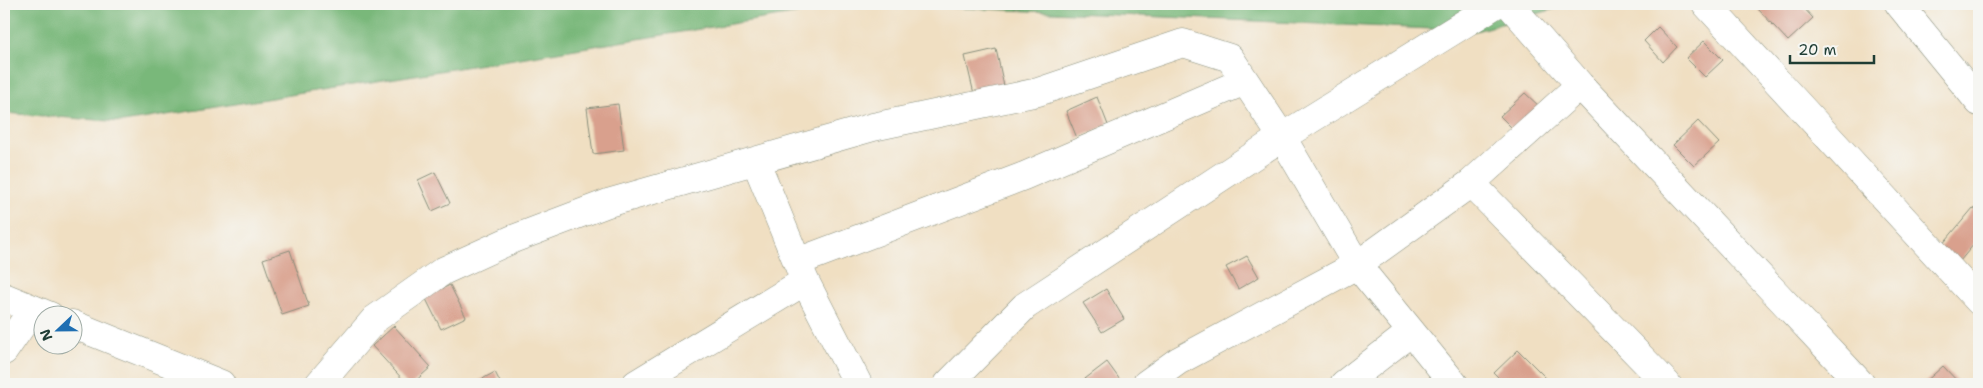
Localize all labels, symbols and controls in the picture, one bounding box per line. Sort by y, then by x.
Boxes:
scale bar [1790,32,1874,64]
text: 20 m [1798,40,1837,60]
north arrow [32,306,82,356]
text: N [36,326,56,343]

